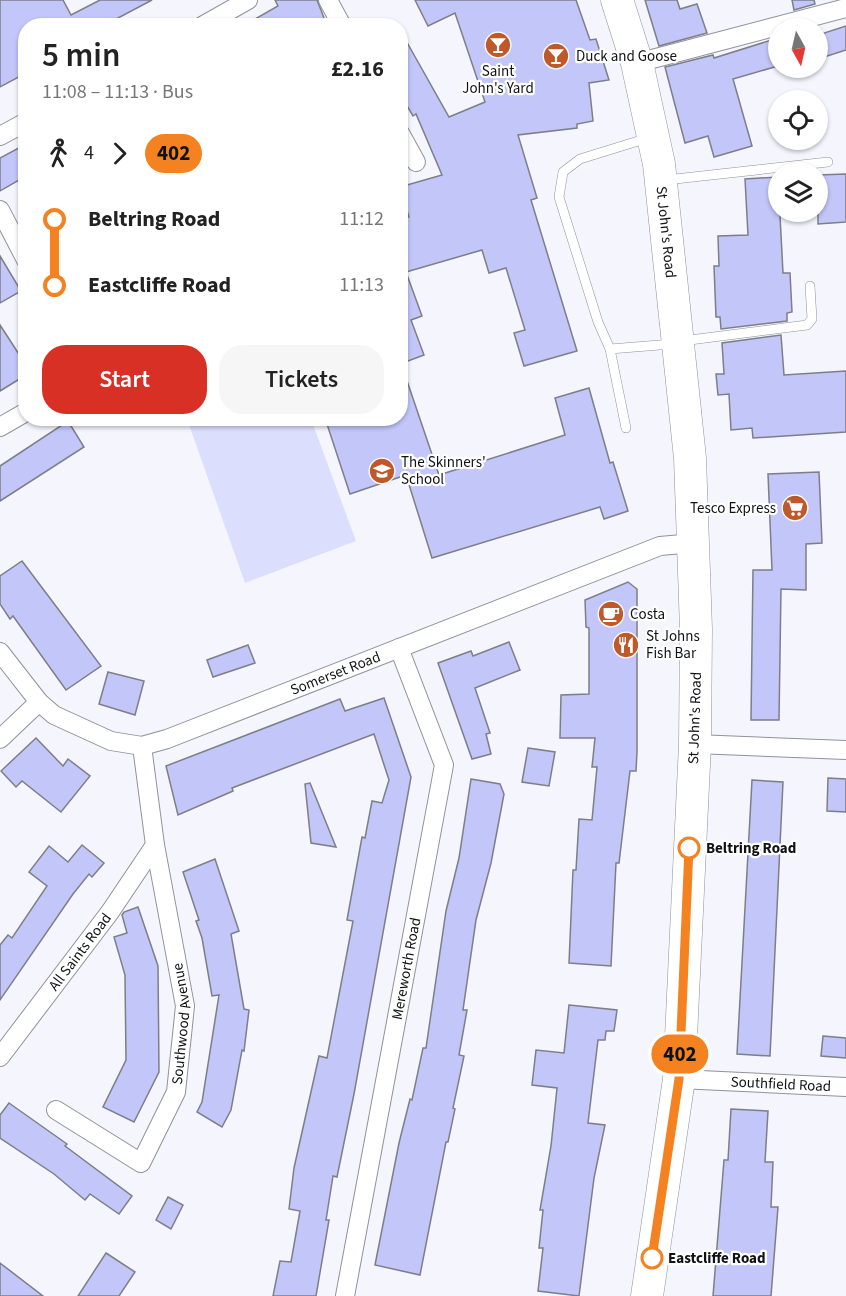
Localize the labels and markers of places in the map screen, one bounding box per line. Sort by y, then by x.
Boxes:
bar icon: Saint John's Yard [483,30,513,60]
bar icon: Duck and Goose [541,41,571,71]
place label: Duck and Goose [576,46,677,67]
place label: Saint John's Yard [462,61,534,99]
place label: The Skinners' School [401,452,486,490]
school or university icon: The Skinners' School [367,456,397,486]
supermarket icon: Tesco Express [780,493,810,523]
place label: Tesco Express [690,498,776,519]
cafe icon: Costa [596,599,626,629]
place label: Costa [630,604,665,625]
place label: St Johns Fish Bar [646,626,700,664]
restaurant icon: St Johns Fish Bar [611,630,641,660]
marker: Beltring Road [678,837,700,859]
place label: Beltring Road [706,838,796,859]
marker: Eastcliffe Road [641,1247,663,1269]
place label: Eastcliffe Road [668,1248,766,1269]

